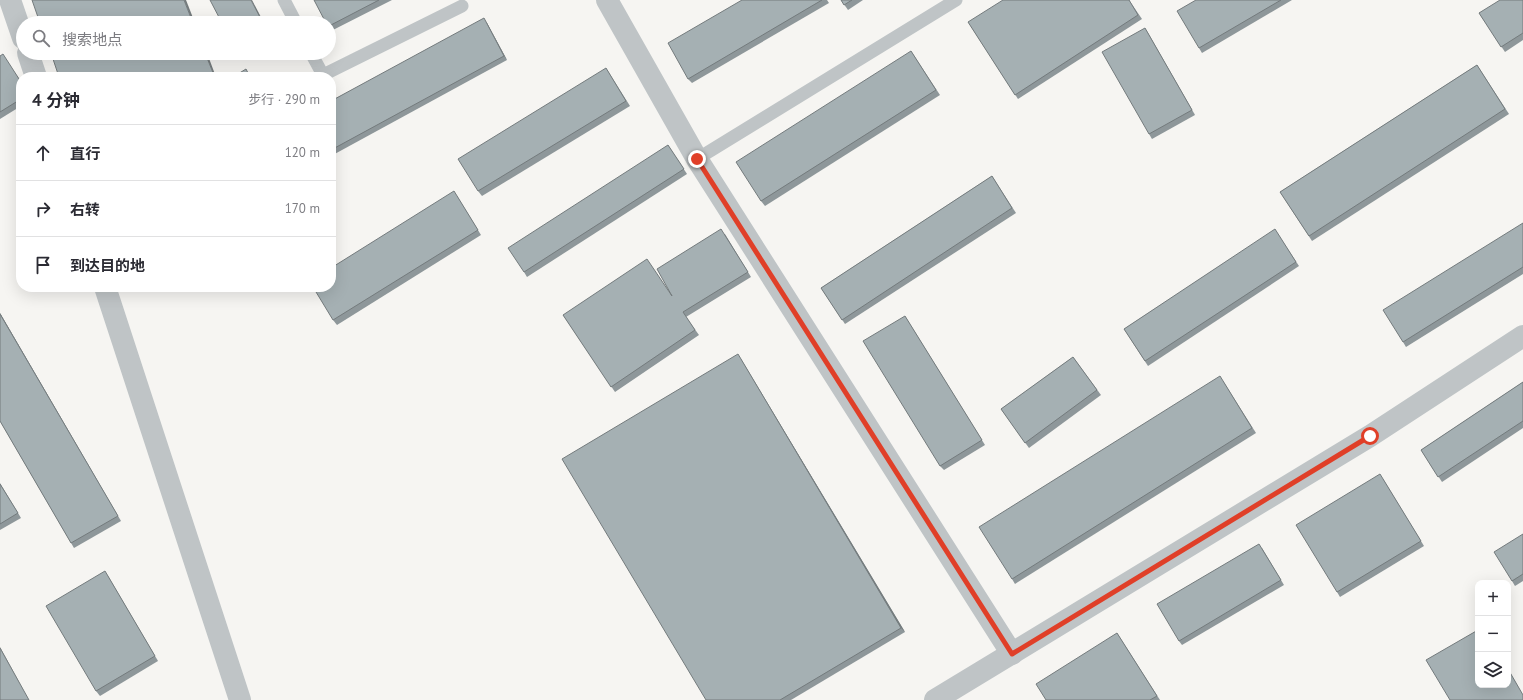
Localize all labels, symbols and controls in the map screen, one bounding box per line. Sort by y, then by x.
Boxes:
search box [16,16,336,60]
icon: search [30,27,52,49]
text: 搜索地点 [62,30,122,49]
text: 4 分钟 [32,89,80,111]
text: 步行 · 290 m [248,91,320,108]
icon: ahead [32,142,54,164]
text: 直行 [70,144,100,163]
text: 120 m [285,144,320,161]
route end [688,150,706,168]
icon: right [32,198,54,220]
text: 右转 [70,200,100,219]
text: 170 m [285,200,320,217]
icon: arrive [32,254,54,276]
text: 到达目的地 [70,256,145,275]
route start [1361,427,1379,445]
map controls [1475,580,1511,688]
button: + [1475,580,1511,616]
button: − [1475,616,1511,652]
button: layers [1475,652,1511,688]

